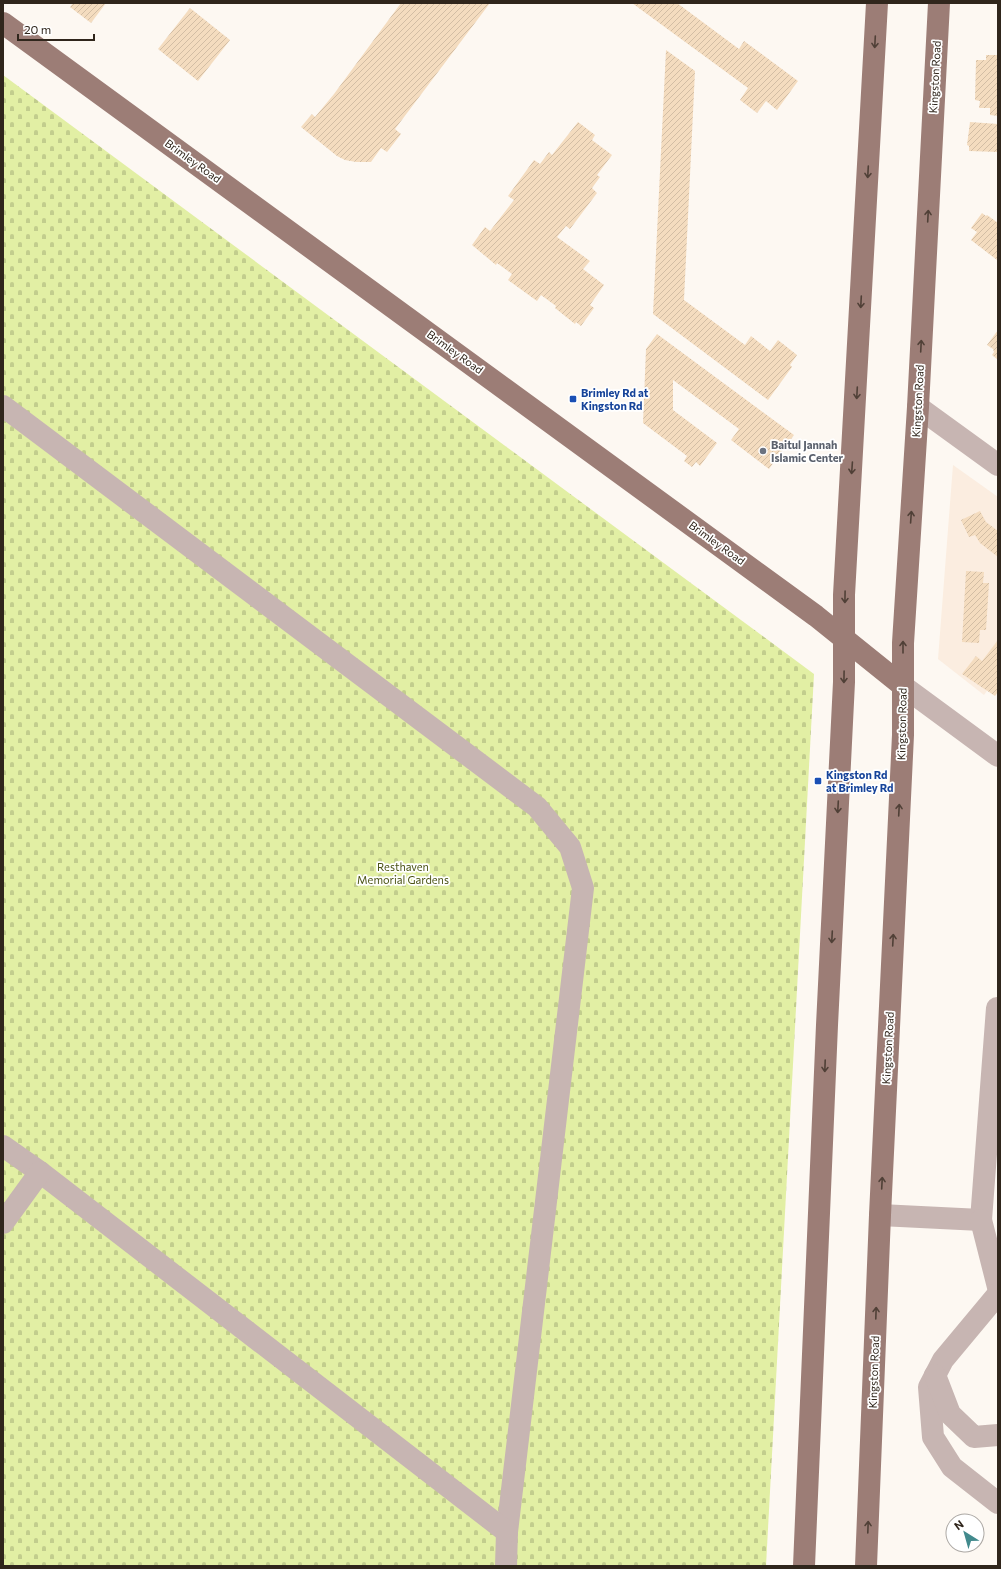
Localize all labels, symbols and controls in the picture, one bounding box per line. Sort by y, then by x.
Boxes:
scale bar [18,16,94,42]
text: 20 m [24,22,51,36]
one-way arrow [871,35,878,48]
street label: Kingston Road [926,40,943,114]
street label: Brimley Road [163,136,224,185]
one-way arrow [864,165,872,178]
one-way arrow [924,210,931,223]
one-way arrow [858,295,865,308]
street label: Brimley Road [425,327,486,376]
one-way arrow [917,340,924,353]
street label: Kingston Road [909,364,926,438]
place label: Brimley Rd at Kingston Rd [581,386,649,412]
one-way arrow [853,386,860,399]
marker: Brimley Rd at Kingston Rd [568,394,578,404]
place label: Baitul Jannah Islamic Center [771,438,844,464]
marker: Baitul Jannah Islamic Center [758,446,768,456]
one-way arrow [849,461,856,474]
one-way arrow [907,511,914,524]
street label: Brimley Road [687,518,748,567]
one-way arrow [841,590,848,603]
one-way arrow [899,641,907,654]
one-way arrow [840,670,848,683]
street label: Kingston Road [894,688,909,760]
place label: Kingston Rd at Brimley Rd [826,768,893,794]
marker: Kingston Rd at Brimley Rd [813,776,823,786]
one-way arrow [834,800,842,813]
one-way arrow [896,804,903,817]
park label: Resthaven Memorial Gardens [357,860,449,886]
one-way arrow [828,930,835,943]
one-way arrow [889,934,897,947]
street label: Kingston Road [879,1011,896,1085]
one-way arrow [822,1059,829,1072]
one-way arrow [878,1177,885,1190]
one-way arrow [873,1307,880,1320]
street label: Kingston Road [866,1335,881,1408]
north arrow [945,1513,985,1553]
text: N [951,1517,966,1532]
one-way arrow [864,1521,872,1534]

